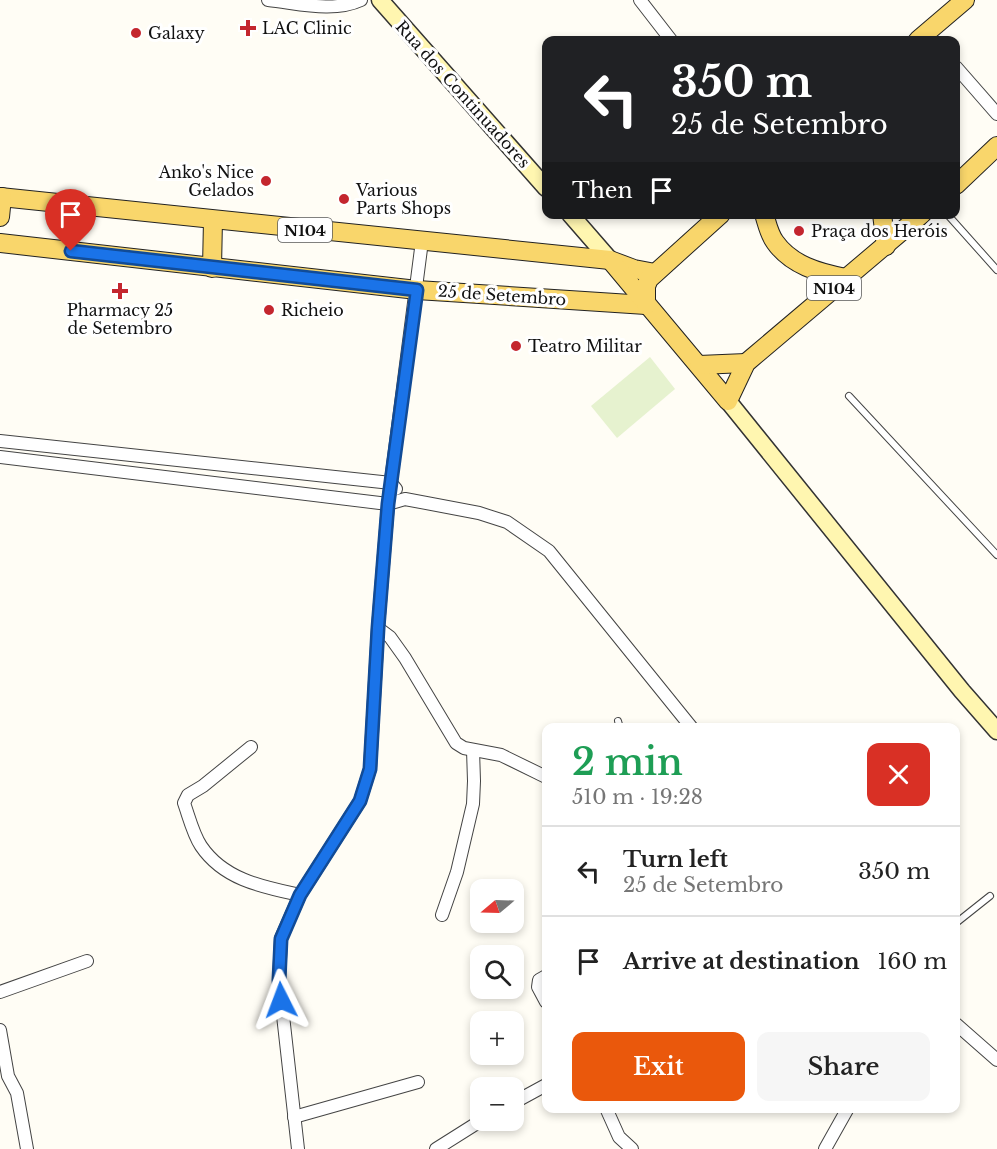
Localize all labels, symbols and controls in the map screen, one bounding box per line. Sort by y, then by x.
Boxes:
street label: Rua dos Continuadores [392,16,534,172]
place label: LAC Clinic [262,18,352,38]
marker: LAC Clinic [239,19,257,37]
place label: Galaxy [148,23,206,43]
marker: Galaxy [129,26,143,40]
text: 350 m [671,56,812,108]
icon: left [572,60,650,138]
text: 25 de Setembro [671,108,888,141]
place label: Anko's Nice Gelados [158,162,254,200]
marker: Anko's Nice Gelados [259,174,273,188]
icon: arrive [645,174,678,207]
text: Then [572,177,633,204]
place label: Various Parts Shops [355,180,451,218]
pin [45,189,96,251]
marker: Various Parts Shops [337,192,351,206]
icon: arrive [54,198,87,231]
road number: N104 [278,218,332,242]
place label: Praça dos Heróis [811,221,948,241]
marker: Praça dos Heróis [792,224,806,238]
road number: N104 [807,276,861,300]
street label: 25 de Setembro [437,281,567,309]
marker: Pharmacy 25 de Setembro [113,284,127,298]
place label: Pharmacy 25 de Setembro [67,300,173,338]
place label: Richeio [281,300,344,320]
marker: Richeio [262,303,276,317]
place label: Teatro Militar [528,336,642,356]
marker: Teatro Militar [509,339,523,353]
text: 2 min [572,740,683,785]
button: close [867,743,930,806]
text: 510 m · 19:28 [572,785,703,809]
text: Turn left [623,846,728,873]
icon: left [572,855,605,888]
text: 350 m [858,858,930,885]
text: 25 de Setembro [623,873,783,897]
north arrow [470,879,524,933]
map controls [470,879,524,1131]
button: search [470,945,524,999]
icon: arrive [572,945,605,978]
text: Arrive at destination [623,948,860,975]
text: 160 m [878,948,947,975]
position arrow [249,968,313,1032]
button: + [470,1011,524,1065]
button: Exit [572,1032,745,1101]
button: Share [757,1032,930,1101]
button: − [470,1077,524,1131]

